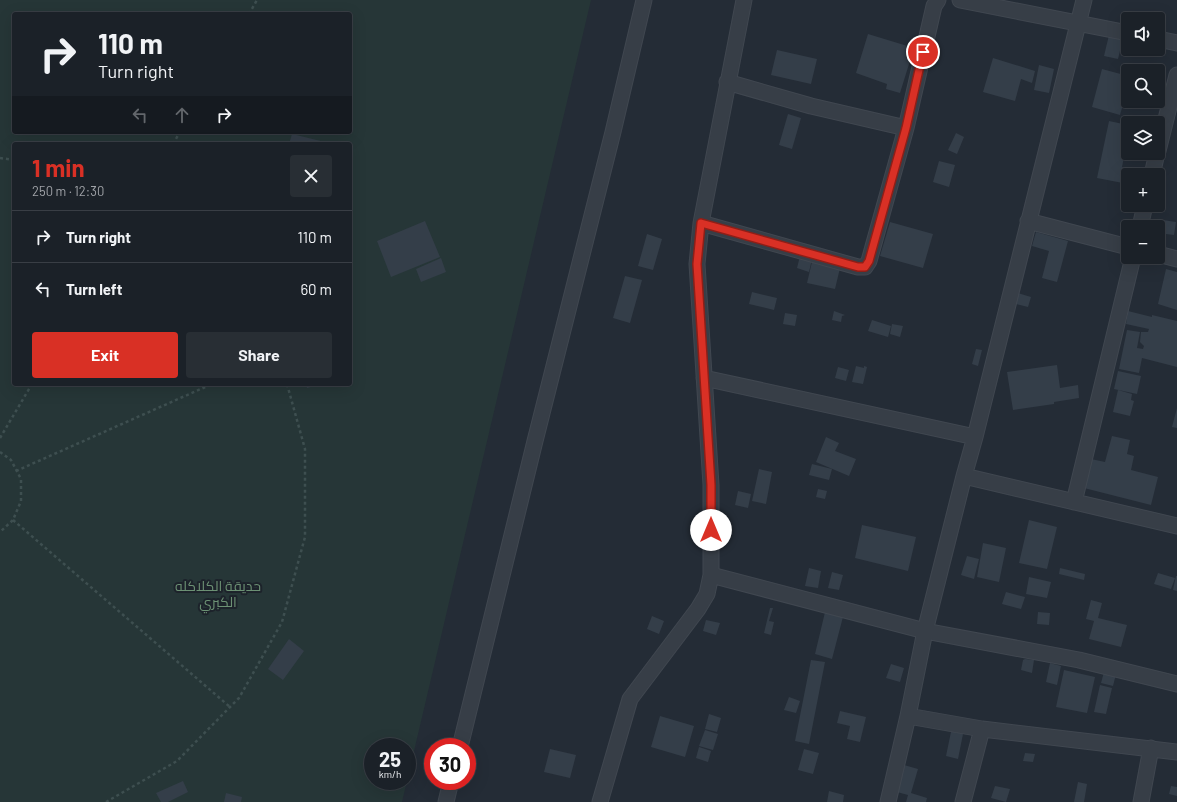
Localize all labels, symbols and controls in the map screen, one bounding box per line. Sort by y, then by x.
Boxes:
map controls [1121,12,1165,264]
button: sound [1121,12,1165,56]
text: 110 m [98,26,163,60]
icon: right [32,28,84,80]
pin [906,35,940,69]
icon: arrive [912,41,934,63]
text: Turn right [98,60,174,82]
button: search [1121,64,1165,108]
icon: left [129,104,151,126]
icon: ahead [171,104,193,126]
icon: right [213,104,235,126]
button: layers [1121,116,1165,160]
text: 1 min [32,153,85,182]
button: close [290,155,332,197]
button: + [1121,168,1165,212]
text: 250 m · 12:30 [32,183,104,199]
button: − [1121,220,1165,264]
icon: right [32,226,54,248]
text: Turn right [66,228,131,246]
text: 110 m [298,228,332,246]
icon: left [32,278,54,300]
text: Turn left [66,280,122,298]
text: 60 m [300,280,332,298]
button: Exit [32,332,178,378]
button: Share [186,332,332,378]
position arrow [690,509,732,551]
park label: حديقة الكلاكله الكبري [175,577,261,614]
speed limit sign: 30 [424,738,476,790]
text: 25 [379,747,401,771]
text: km/h [379,768,401,780]

